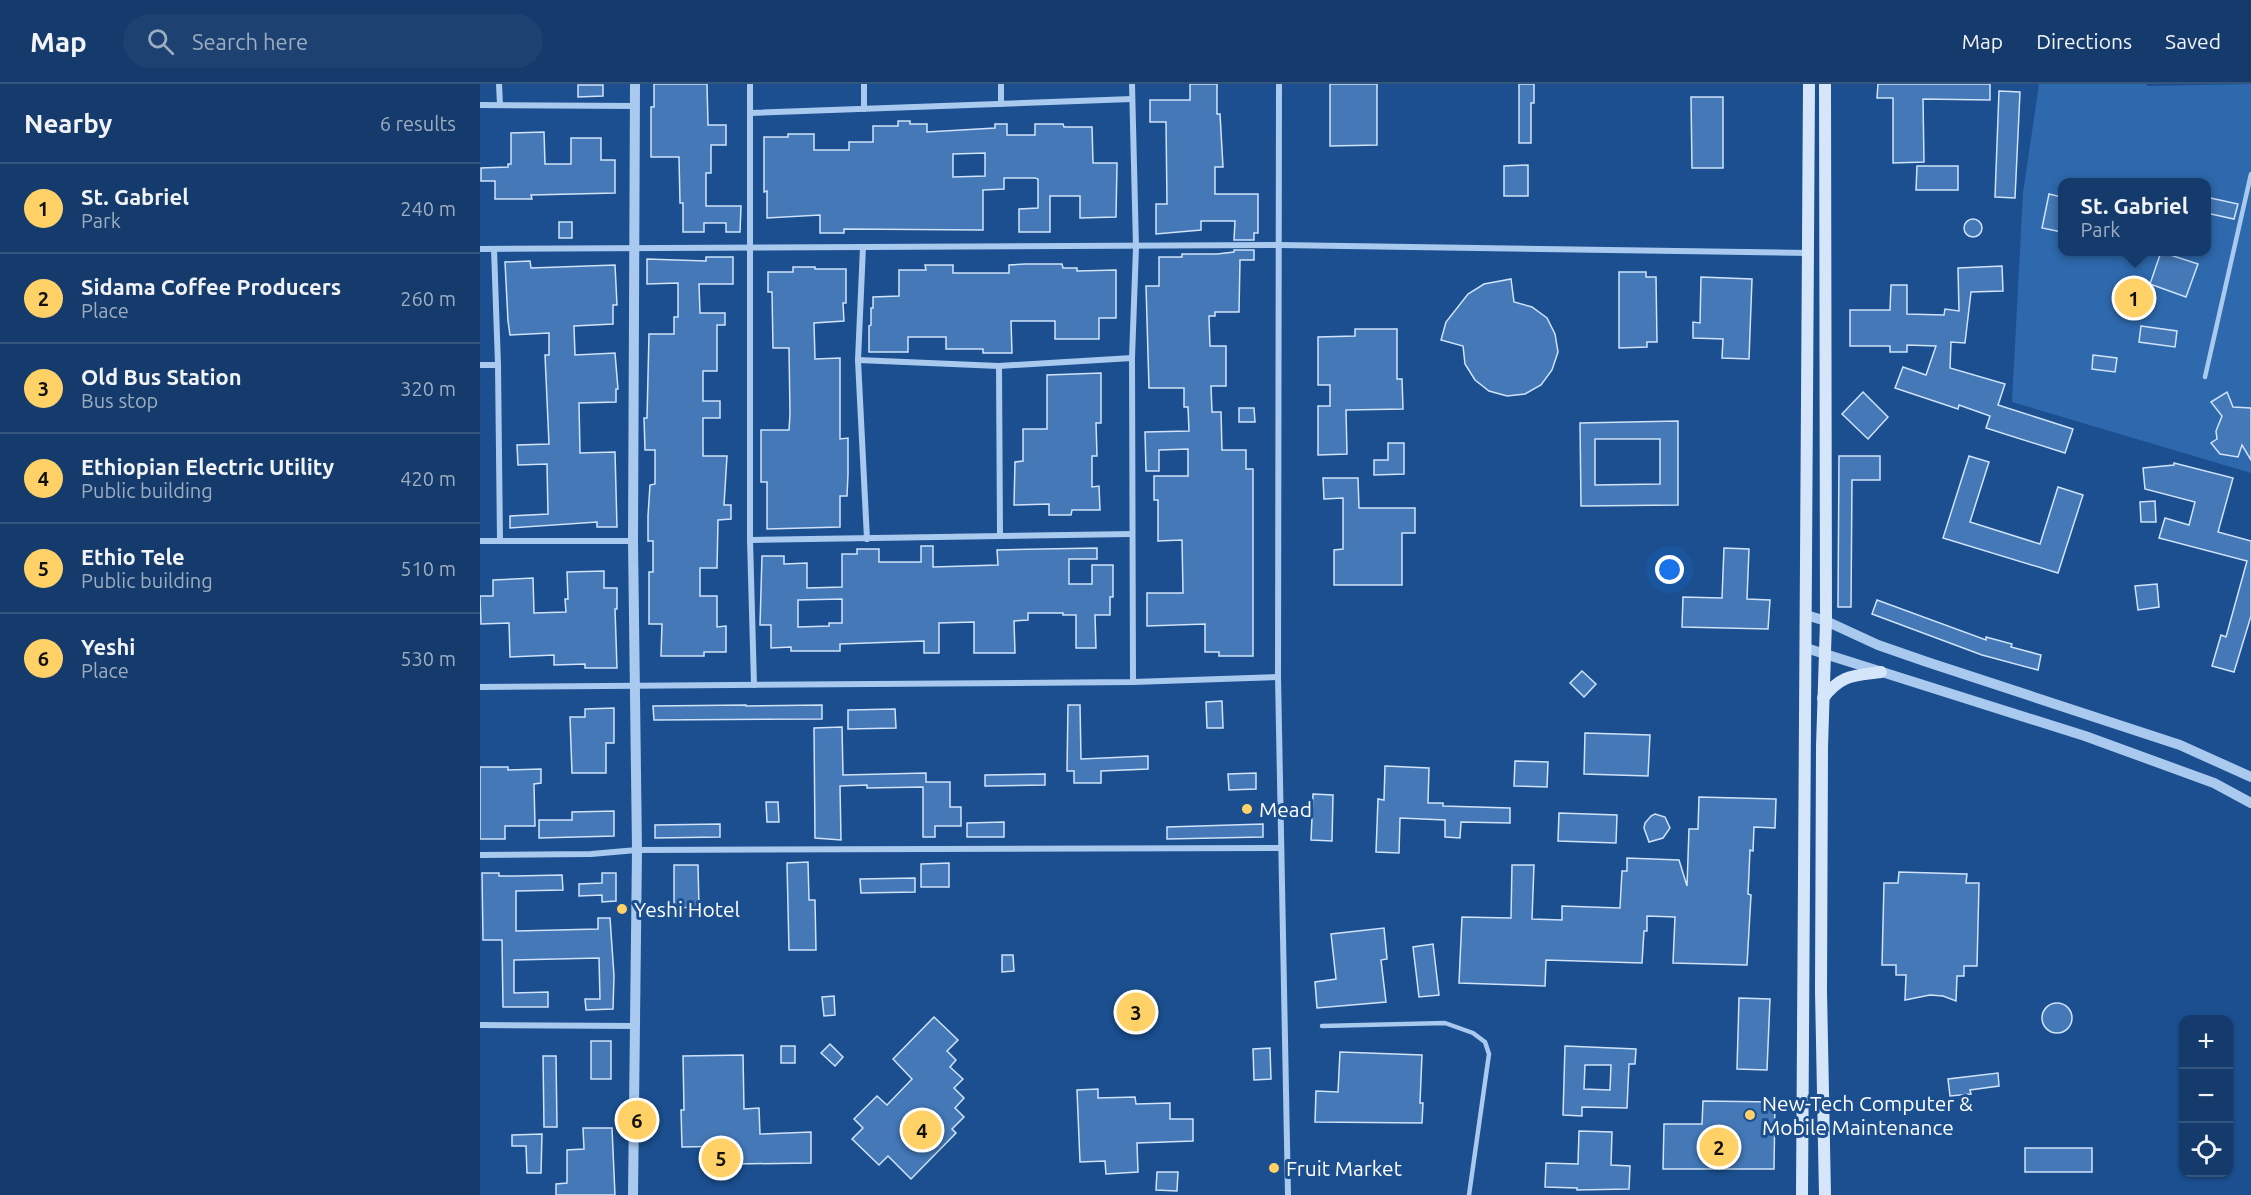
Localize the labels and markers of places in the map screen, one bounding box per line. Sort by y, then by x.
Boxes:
pin: 1 [2114,276,2154,320]
place label: Mead [1259,797,1312,821]
marker: Mead [1240,802,1254,816]
place label: Yeshi Hotel [634,897,740,921]
marker: Yeshi Hotel [615,902,629,916]
pin: 3 [1116,990,1156,1034]
place label: New-Tech Computer & Mobile Maintenance [1762,1091,1973,1139]
pin: 6 [618,1098,656,1142]
pin: 4 [902,1108,942,1152]
marker: New-Tech Computer & Mobile Maintenance [1743,1108,1757,1122]
pin: 2 [1700,1124,1738,1170]
pin: 5 [702,1136,740,1180]
place label: Fruit Market [1286,1156,1402,1180]
marker: Fruit Market [1267,1161,1281,1175]

